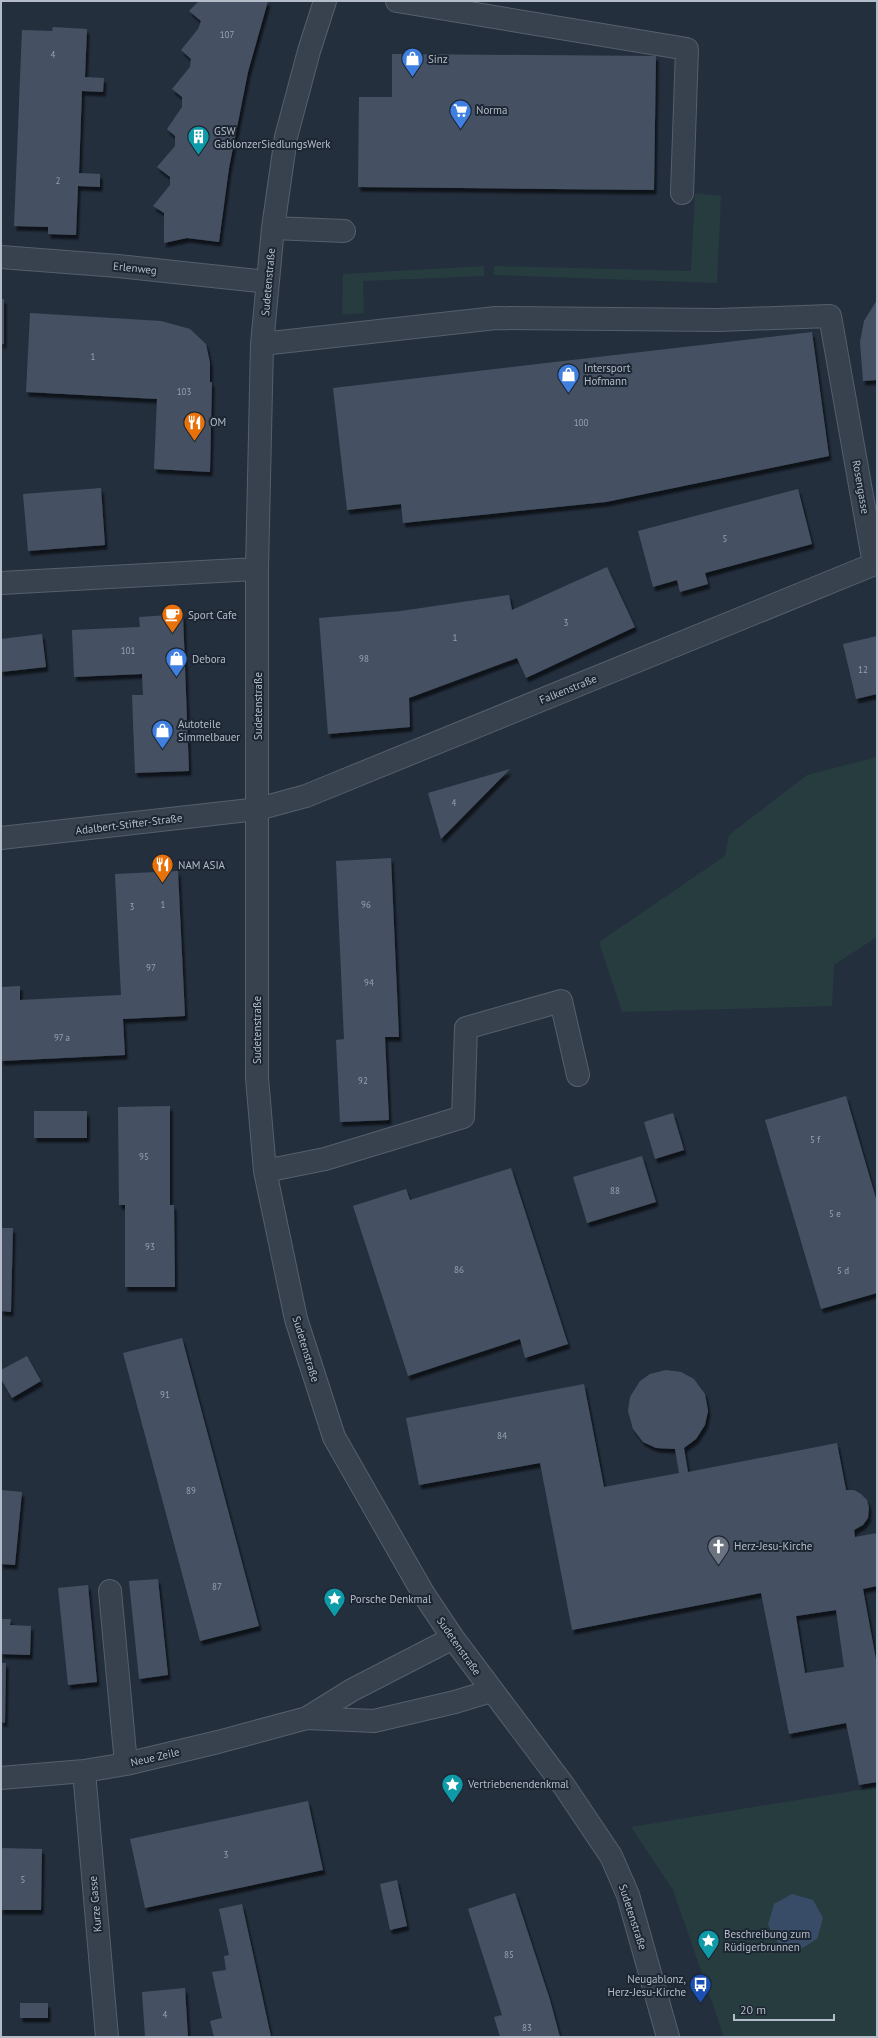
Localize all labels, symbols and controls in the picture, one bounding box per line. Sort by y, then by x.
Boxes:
house number: 107 [220,29,234,40]
shop icon: Sinz [400,46,426,79]
house number: 4 [51,49,56,60]
place label: Sinz [428,52,448,66]
supermarket icon: Norma [447,97,473,130]
place label: Norma [476,103,507,117]
building icon: GSW GablonzerSiedlungsWerk [186,124,212,157]
place label: GSW GablonzerSiedlungsWerk [214,124,331,151]
house number: 2 [56,175,61,186]
street label: Sudetenstraße [258,247,278,317]
street label: Erlenweg [112,259,158,277]
house number: 1 [91,351,96,362]
shop icon: Intersport Hofmann [556,361,582,394]
place label: Intersport Hofmann [584,361,631,388]
house number: 103 [177,386,191,397]
restaurant icon: OM [182,409,208,442]
place label: OM [210,415,226,429]
house number: 100 [574,417,588,428]
street label: Rosengasse [849,459,873,515]
house number: 5 [723,533,728,544]
cafe icon: Sport Cafe [159,602,185,635]
place label: Sport Cafe [188,608,237,622]
house number: 3 [564,617,569,628]
house number: 1 [453,632,458,643]
house number: 101 [121,645,135,656]
shop icon: Debora [163,646,189,679]
place label: Debora [192,652,226,666]
house number: 98 [359,653,369,664]
house number: 12 [858,664,868,675]
street label: Falkenstraße [537,671,599,707]
street label: Sudetenstraße [251,672,265,740]
shop icon: Autoteile Simmelbauer [149,717,175,750]
place label: Autoteile Simmelbauer [178,717,240,744]
house number: 4 [452,797,457,808]
street label: Adalbert-Stifter-Straße [75,810,184,838]
restaurant icon: NAM ASIA [149,852,175,885]
place label: NAM ASIA [178,858,226,872]
house number: 1 [161,899,166,910]
house number: 96 [361,899,371,910]
house number: 3 [130,901,135,912]
house number: 97 [146,962,156,973]
house number: 94 [364,977,374,988]
street label: Sudetenstraße [250,996,264,1064]
house number: 97 a [54,1032,70,1043]
house number: 92 [358,1075,368,1086]
house number: 5 f [810,1134,821,1145]
house number: 95 [139,1151,149,1162]
house number: 88 [610,1185,620,1196]
house number: 5 e [829,1208,841,1219]
house number: 93 [145,1241,155,1252]
house number: 86 [454,1264,464,1275]
house number: 5 d [837,1265,849,1276]
street label: Sudetenstraße [289,1314,323,1384]
house number: 91 [160,1389,170,1400]
house number: 84 [497,1430,507,1441]
house number: 89 [186,1485,196,1496]
church icon: Herz-Jesu-Kirche [705,1533,731,1566]
place label: Herz-Jesu-Kirche [734,1539,813,1553]
house number: 87 [212,1581,222,1592]
place icon: Porsche Denkmal [321,1586,347,1619]
place label: Porsche Denkmal [350,1592,432,1606]
street label: Sudetenstraße [434,1614,485,1678]
street label: Neue Zeile [129,1744,181,1769]
place icon: Vertriebenendenkmal [439,1771,465,1804]
place label: Vertriebenendenkmal [467,1777,570,1791]
house number: 3 [224,1849,229,1860]
house number: 5 [21,1874,26,1885]
street label: Kurze Gasse [86,1875,104,1933]
street label: Sudetenstraße [616,1882,650,1952]
place icon: Beschreibung zum Rüdigerbrunnen [696,1927,722,1960]
place label: Beschreibung zum Rüdigerbrunnen [724,1927,810,1954]
house number: 85 [504,1949,514,1960]
place label: Neugablonz, Herz-Jesu-Kirche [608,1972,686,1999]
bus stop icon: Neugablonz, Herz-Jesu-Kirche [688,1972,714,2005]
scale bar [734,1996,834,2022]
text: 20 m [740,2002,766,2017]
house number: 4 [163,2009,168,2020]
house number: 83 [522,2022,532,2033]

